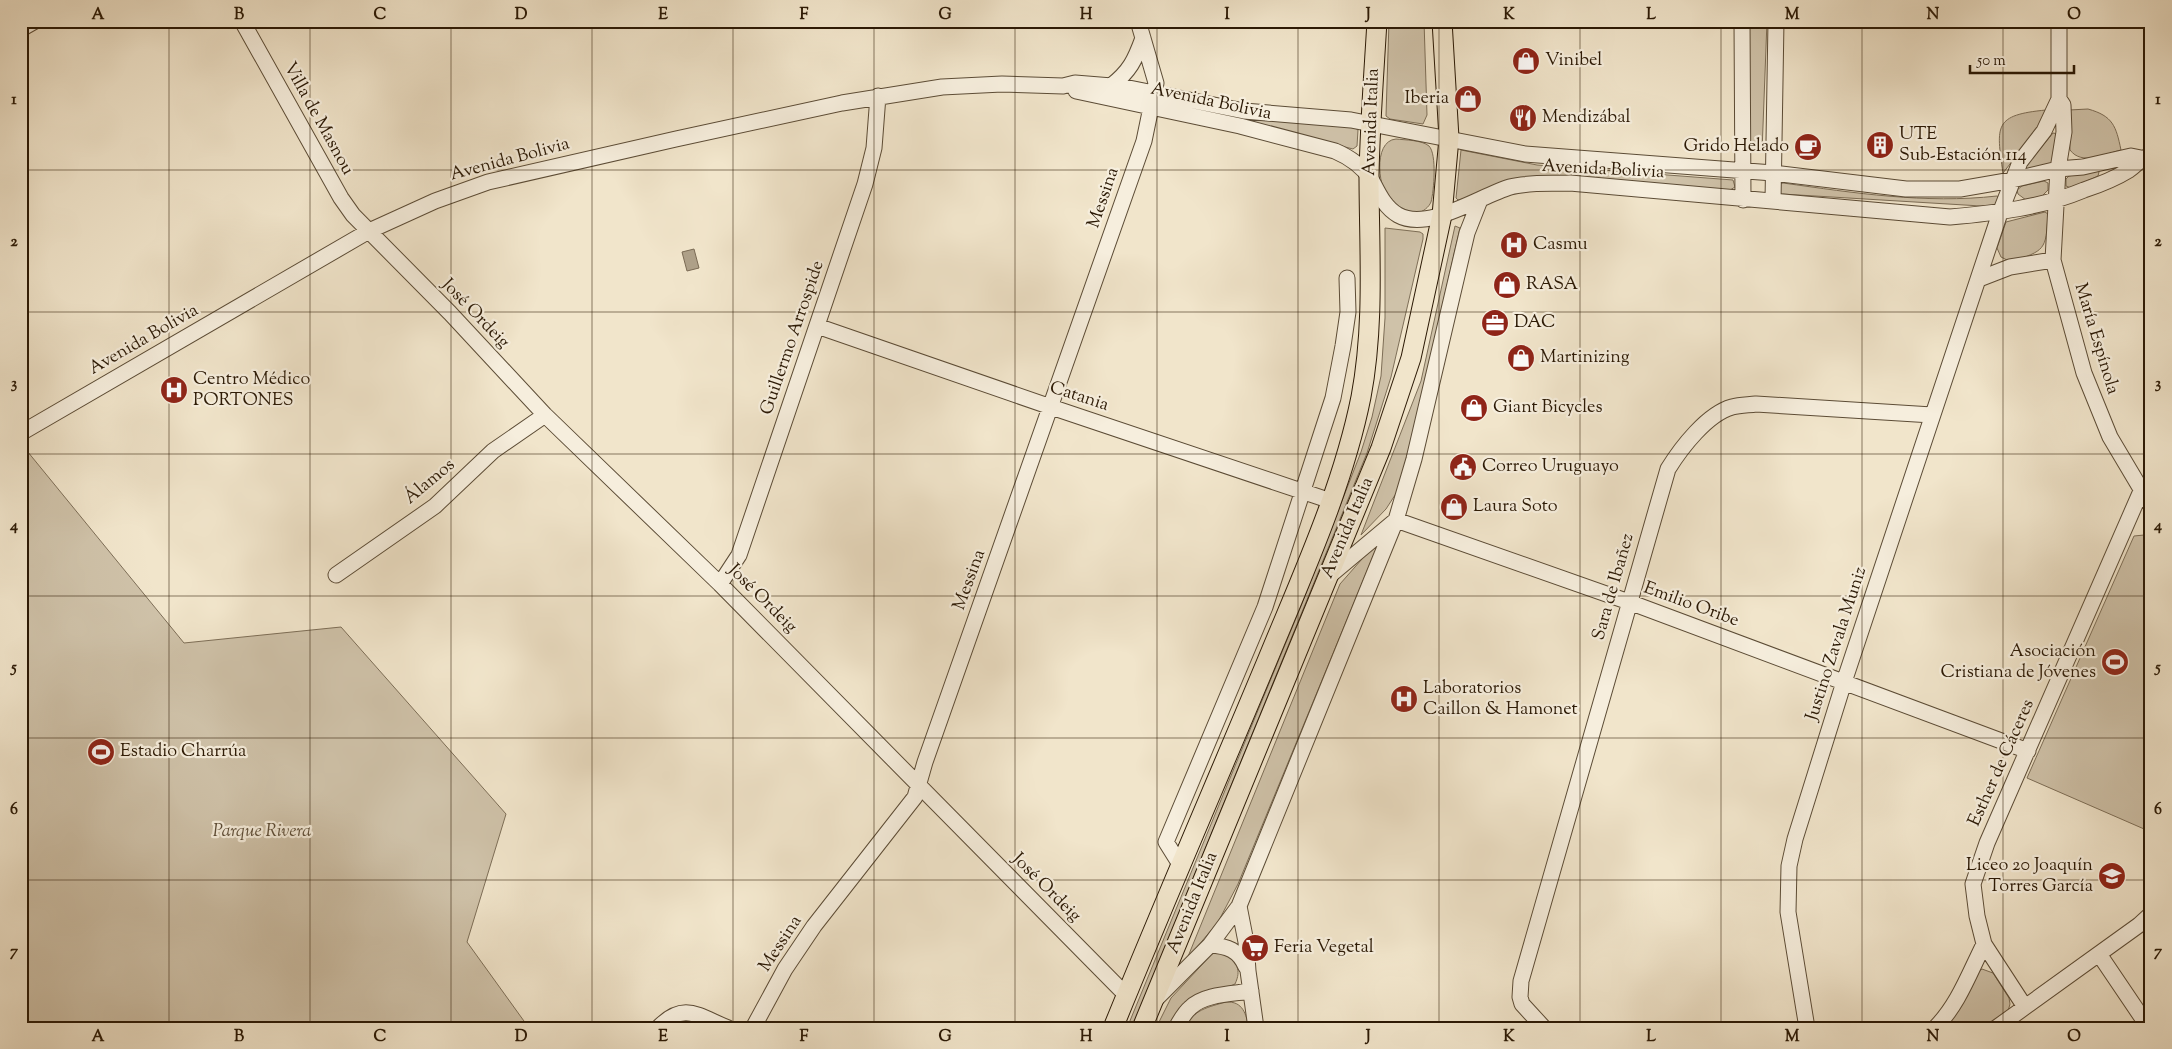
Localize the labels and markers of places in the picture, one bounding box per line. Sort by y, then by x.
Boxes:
shop icon: Vinibel [1511,46,1541,76]
place label: Vinibel [1545,48,1602,74]
shop icon: Iberia [1453,84,1483,114]
place label: Iberia [1404,86,1449,112]
restaurant icon: Mendizábal [1508,103,1538,133]
place label: Mendizábal [1542,105,1631,131]
place label: UTE Sub-Estación 114 [1899,122,2027,169]
building icon: UTE Sub-Estación 114 [1865,130,1895,160]
cafe icon: Grido Helado [1793,132,1823,162]
place label: Grido Helado [1683,134,1789,160]
hospital icon: Casmu [1499,230,1529,260]
place label: Casmu [1533,232,1588,258]
shop icon: RASA [1492,270,1522,300]
place label: RASA [1526,272,1578,298]
office icon: DAC [1480,308,1510,338]
place label: DAC [1514,310,1556,336]
shop icon: Martinizing [1506,343,1536,373]
place label: Martinizing [1540,345,1630,371]
place label: Centro Médico PORTONES [193,367,310,414]
hospital icon: Centro Médico PORTONES [159,375,189,405]
shop icon: Giant Bicycles [1459,393,1489,423]
place label: Giant Bicycles [1493,395,1603,421]
public building icon: Correo Uruguayo [1448,452,1478,482]
place label: Correo Uruguayo [1482,454,1619,480]
shop icon: Laura Soto [1439,492,1469,522]
place label: Laura Soto [1473,494,1558,520]
place label: Asociación Cristiana de Jóvenes [1941,639,2096,686]
sports icon: Asociación Cristiana de Jóvenes [2100,647,2130,677]
place label: Laboratorios Caillon & Hamonet [1423,676,1578,723]
hospital icon: Laboratorios Caillon & Hamonet [1389,684,1419,714]
sports icon: Estadio Charrúa [86,737,116,767]
place label: Estadio Charrúa [120,739,246,765]
place label: Liceo 20 Joaquín Torres García [1966,853,2093,900]
school or university icon: Liceo 20 Joaquín Torres García [2097,861,2127,891]
supermarket icon: Feria Vegetal [1240,933,1270,963]
place label: Feria Vegetal [1274,935,1374,961]

